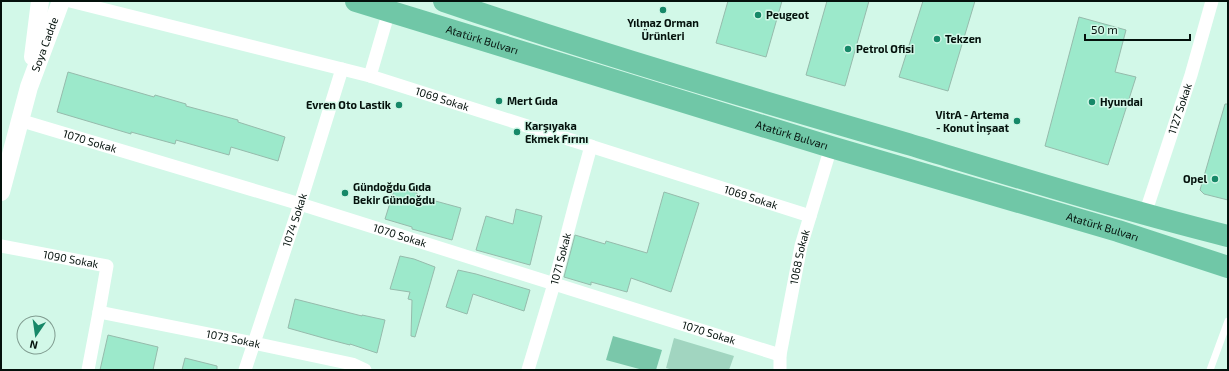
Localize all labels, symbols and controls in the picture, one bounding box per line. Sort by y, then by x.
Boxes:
marker: Yılmaz Orman Ürünleri [658,5,668,15]
place label: Peugeot [766,8,809,21]
marker: Peugeot [753,10,763,20]
street label: Soya Cadde [28,15,60,74]
place label: Yılmaz Orman Ürünleri [627,16,699,42]
scale bar [1085,16,1190,42]
street label: Atatürk Bulvarı [445,22,520,57]
text: 50 m [1091,22,1118,36]
place label: Tekzen [945,32,981,45]
marker: Tekzen [932,34,942,44]
place label: Petrol Ofisi [856,42,914,55]
marker: Petrol Ofisi [843,44,853,54]
street label: 1127 Sokak [1165,81,1194,136]
street label: 1069 Sokak [414,84,471,113]
place label: Mert Gıda [507,94,558,107]
place label: Hyundai [1100,95,1143,109]
marker: Mert Gıda [494,96,504,106]
marker: Hyundai [1087,97,1097,107]
place label: Evren Oto Lastik [306,98,392,111]
marker: Evren Oto Lastik [394,100,404,110]
place label: VitrA - Artema - Konut İnşaat [936,108,1009,135]
marker: VitrA - Artema - Konut İnşaat [1012,116,1022,126]
street label: Atatürk Bulvarı [754,117,830,152]
place label: Karşıyaka Ekmek Fırını [525,119,588,145]
street label: 1070 Sokak [62,127,119,155]
marker: Karşıyaka Ekmek Fırını [512,127,522,137]
place label: Opel [1183,172,1207,185]
marker: Opel [1210,174,1220,184]
place label: Gündoğdu Gıda Bekir Gündoğdu [353,180,435,206]
street label: 1069 Sokak [723,182,780,212]
marker: Gündoğdu Gıda Bekir Gündoğdu [340,188,350,198]
street label: 1074 Sokak [279,191,309,248]
street label: Atatürk Bulvarı [1065,209,1141,243]
street label: 1070 Sokak [372,220,429,250]
street label: 1068 Sokak [787,227,812,286]
street label: 1071 Sokak [547,231,573,286]
street label: 1090 Sokak [42,247,100,270]
north arrow [16,315,56,355]
street label: 1070 Sokak [681,318,738,347]
street label: 1073 Sokak [205,327,262,350]
text: N [28,338,39,352]

